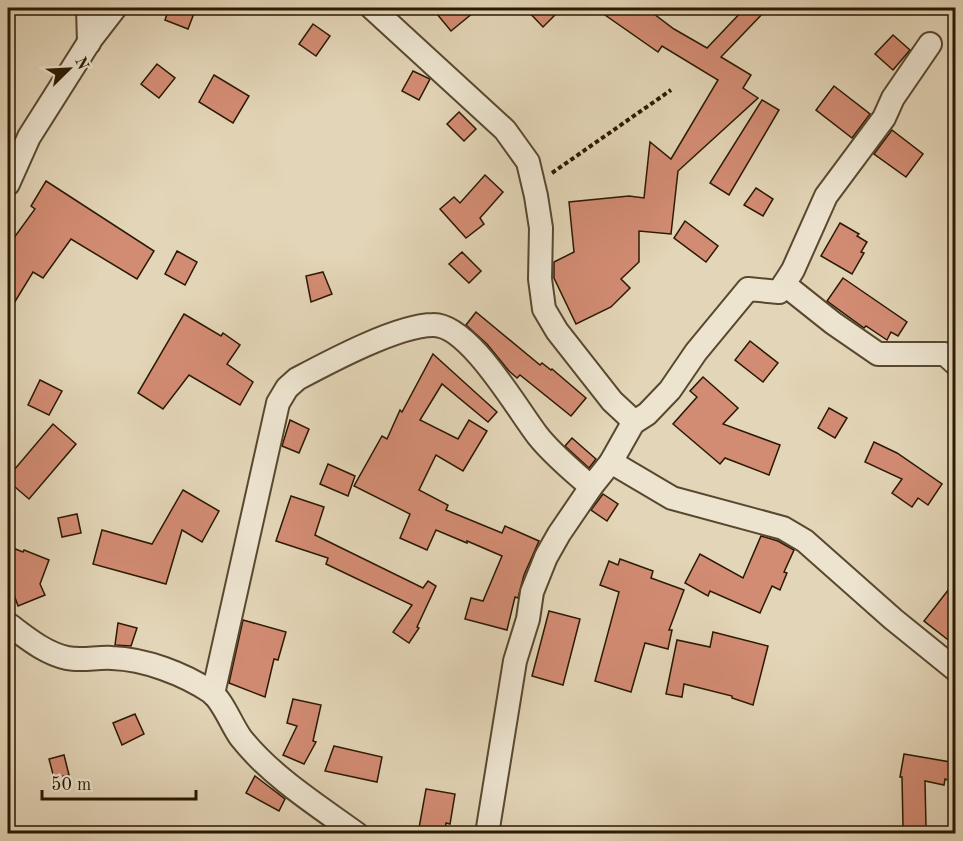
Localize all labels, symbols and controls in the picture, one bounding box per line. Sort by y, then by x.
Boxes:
north arrow [39,39,99,99]
text: N [71,55,91,73]
scale bar [42,763,196,801]
text: 50 m [51,776,91,794]

